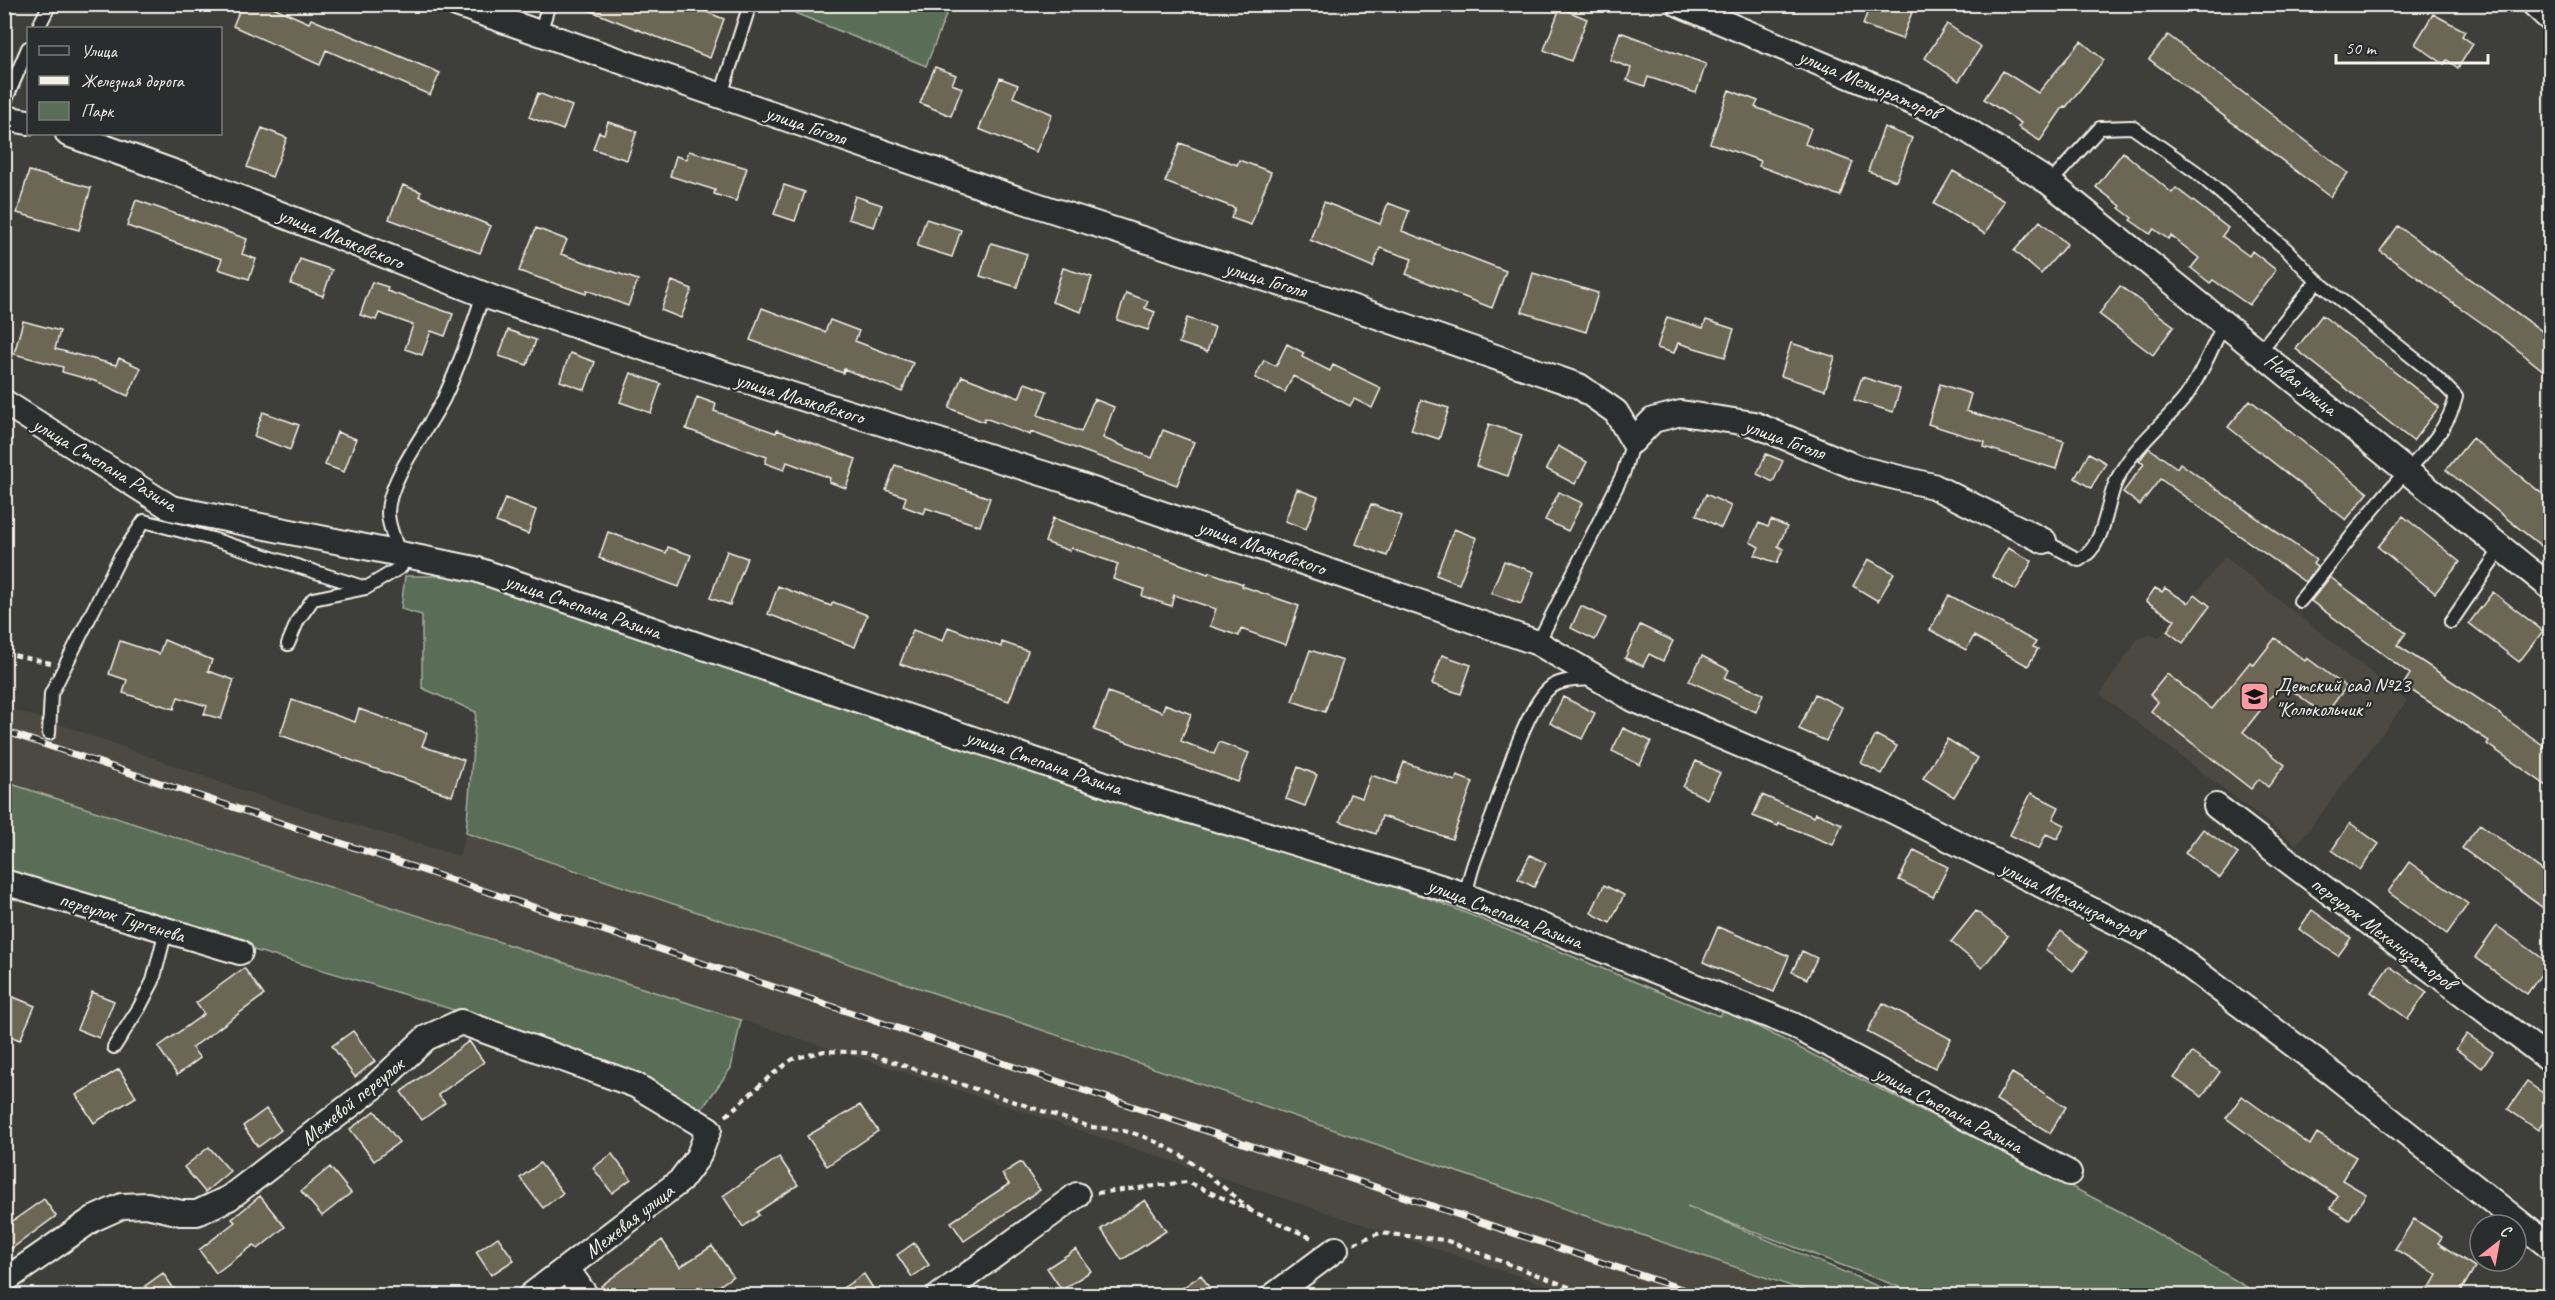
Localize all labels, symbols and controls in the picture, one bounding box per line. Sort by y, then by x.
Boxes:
legend [27,27,222,135]
scale bar [2336,27,2488,65]
text: 50 m [2345,37,2378,59]
text: Улица [81,40,118,62]
street label: улица Мелиораторов [1793,42,1947,127]
text: Железная дорога [81,70,185,93]
street label: улица Гоголя [760,98,852,152]
text: Парк [81,100,115,122]
street label: улица Маяковского [272,200,410,276]
street label: улица Гоголя [1220,254,1312,304]
street label: Новая улица [2259,347,2344,423]
street label: улица Маяковского [730,365,870,431]
street label: улица Степана Разина [27,410,184,518]
street label: улица Гоголя [1739,412,1831,466]
street label: улица Маяковского [1193,512,1332,582]
street label: улица Степана Разина [500,566,667,646]
place label: Детский сад №23 "Колокольчик" [2275,672,2412,722]
school or university icon: Детский сад №23 "Колокольчик" [2238,681,2270,713]
street label: улица Степана Разина [961,722,1128,802]
street label: улица Механизаторов [1995,853,2151,947]
street label: переулок Механизаторов [2305,870,2464,999]
street label: улица Степана Разина [1422,871,1588,955]
street label: переулок Тургенева [56,886,189,949]
street label: Межевой переулок [295,1050,411,1151]
street label: улица Степана Разина [1869,1058,2029,1160]
street label: Межевая улица [579,1177,680,1264]
north arrow [2468,1213,2528,1273]
text: С [2497,1220,2516,1243]

